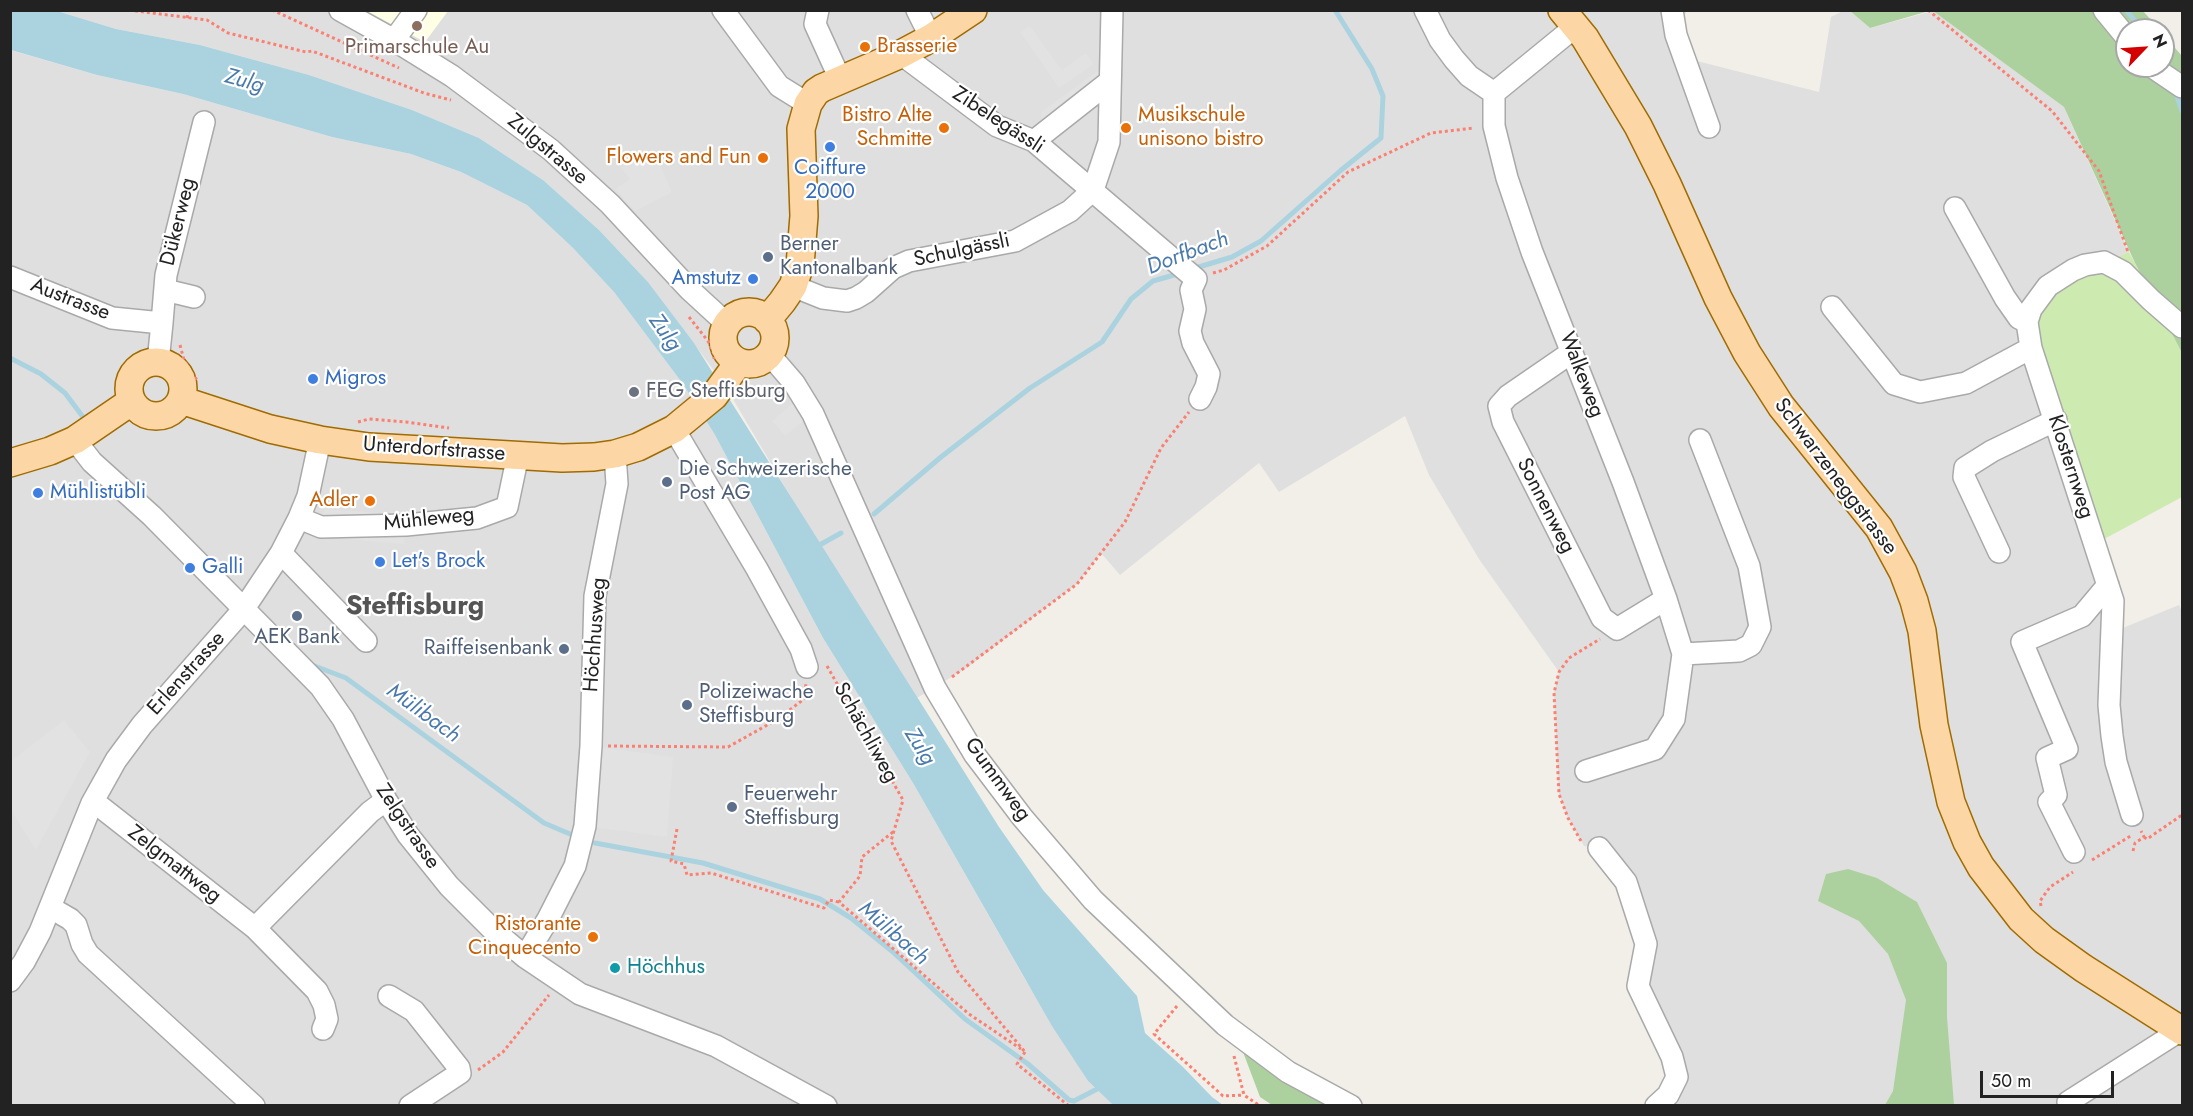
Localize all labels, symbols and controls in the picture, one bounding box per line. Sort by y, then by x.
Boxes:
north arrow [2115,18,2175,78]
marker: Primarschule Au [410,19,424,33]
text: N [2147,30,2173,52]
place label: Brasserie [877,34,957,60]
place label: Primarschule Au [345,35,489,61]
marker: Brasserie [858,40,872,54]
water label: Zulg [221,64,267,100]
street label: Zibelegässli [947,82,1049,160]
place label: Bistro Alte Schmitte [842,103,932,153]
place label: Musikschule unisono bistro [1138,103,1264,153]
street label: Zulgstrasse [502,109,592,191]
marker: Bistro Alte Schmitte [937,121,951,135]
marker: Musikschule unisono bistro [1119,121,1133,135]
marker: Coiffure 2000 [823,140,837,154]
place label: Flowers and Fun [606,145,751,171]
marker: Flowers and Fun [756,151,770,165]
place label: Coiffure 2000 [794,156,866,206]
street label: Dükerweg [156,175,202,269]
water label: Dorfbach [1143,226,1233,282]
street label: Schulgässli [912,229,1012,273]
place label: Berner Kantonalbank [780,232,898,282]
marker: Berner Kantonalbank [761,250,775,264]
place label: Amstutz [672,266,741,292]
marker: Amstutz [746,272,760,286]
street label: Austrasse [27,273,113,327]
water label: Zulg [642,309,686,357]
street label: Walkeweg [1553,329,1609,421]
place label: Migros [325,366,386,392]
marker: Migros [306,372,320,386]
place label: FEG Steffisburg [646,379,786,405]
marker: FEG Steffisburg [627,385,641,399]
street label: Schwarzeneggstrasse [1768,394,1902,560]
street label: Klosternweg [2041,412,2099,522]
street label: Unterdorfstrasse [362,432,506,468]
street label: Sonnenweg [1510,454,1580,558]
place label: Die Schweizerische Post AG [679,457,852,507]
marker: Die Schweizerische Post AG [660,475,674,489]
place label: Mühlistübli [50,480,146,506]
marker: Mühlistübli [31,486,45,500]
place label: Adler [309,488,358,514]
marker: Adler [363,494,377,508]
street label: Mühleweg [382,503,476,537]
place label: Let's Brock [392,549,485,575]
place label: Galli [202,555,243,581]
marker: Let's Brock [373,555,387,569]
marker: Galli [183,561,197,575]
street label: Höchhusweg [579,577,613,693]
district label: Steffisburg [346,591,484,623]
marker: AEK Bank [290,609,304,623]
place label: AEK Bank [254,625,340,651]
street label: Erlenstrasse [143,627,231,721]
place label: Raiffeisenbank [424,636,552,662]
marker: Raiffeisenbank [557,642,571,656]
water label: Mülibach [381,678,465,750]
street label: Schächliweg [827,678,903,788]
place label: Polizeiwache Steffisburg [699,680,814,730]
marker: Polizeiwache Steffisburg [680,698,694,712]
water label: Zulg [898,723,940,771]
street label: Gummweg [958,733,1036,827]
street label: Zelgstrasse [369,780,445,874]
place label: Feuerwehr Steffisburg [744,782,839,832]
marker: Feuerwehr Steffisburg [725,800,739,814]
street label: Zelgmattweg [122,821,226,909]
water label: Mülibach [852,896,934,972]
place label: Ristorante Cinquecento [468,912,581,962]
marker: Ristorante Cinquecento [586,930,600,944]
place label: Höchhus [627,955,705,981]
marker: Höchhus [608,961,622,975]
scale bar [1983,1059,2116,1097]
text: 50 m [1991,1068,2031,1094]

